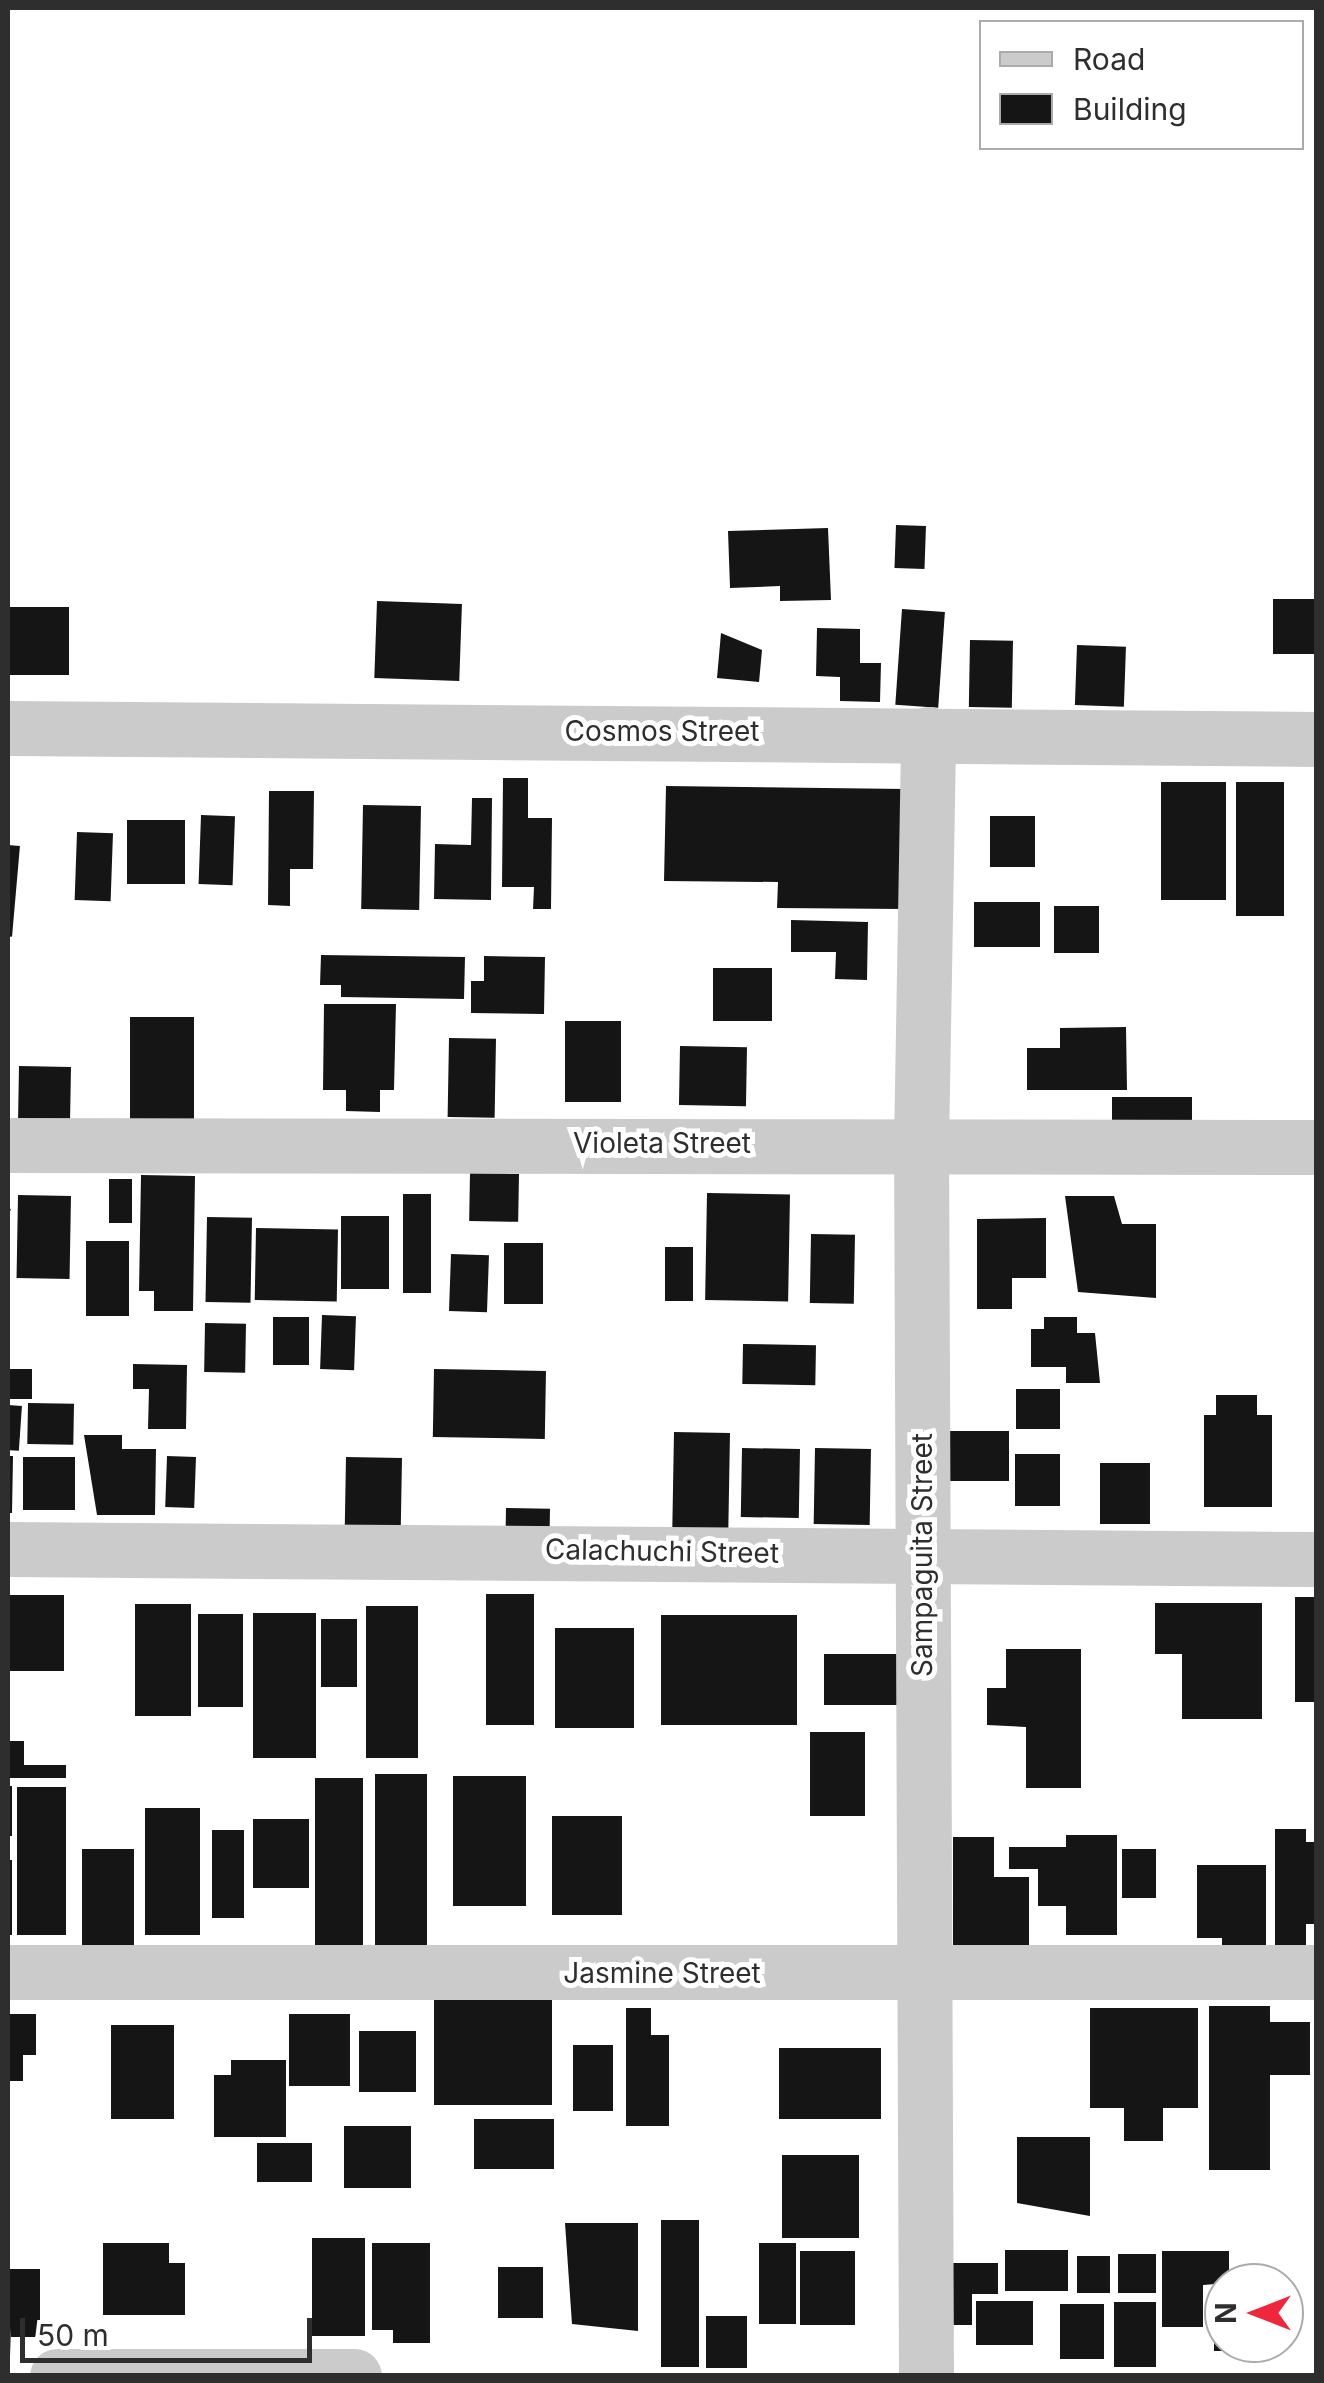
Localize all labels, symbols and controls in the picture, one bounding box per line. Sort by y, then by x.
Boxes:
legend [979,20,1304,150]
text: Road [1073,41,1145,77]
text: Building [1073,91,1187,127]
street label: Cosmos Street [564,714,760,748]
street label: Violeta Street [573,1126,751,1160]
street label: Sampaguita Street [905,1433,939,1677]
street label: Calachuchi Street [545,1532,779,1570]
street label: Jasmine Street [563,1956,761,1990]
north arrow [1204,2263,1304,2363]
scale bar [25,2298,318,2360]
text: N [1209,2302,1243,2324]
text: 50 m [37,2317,109,2353]

